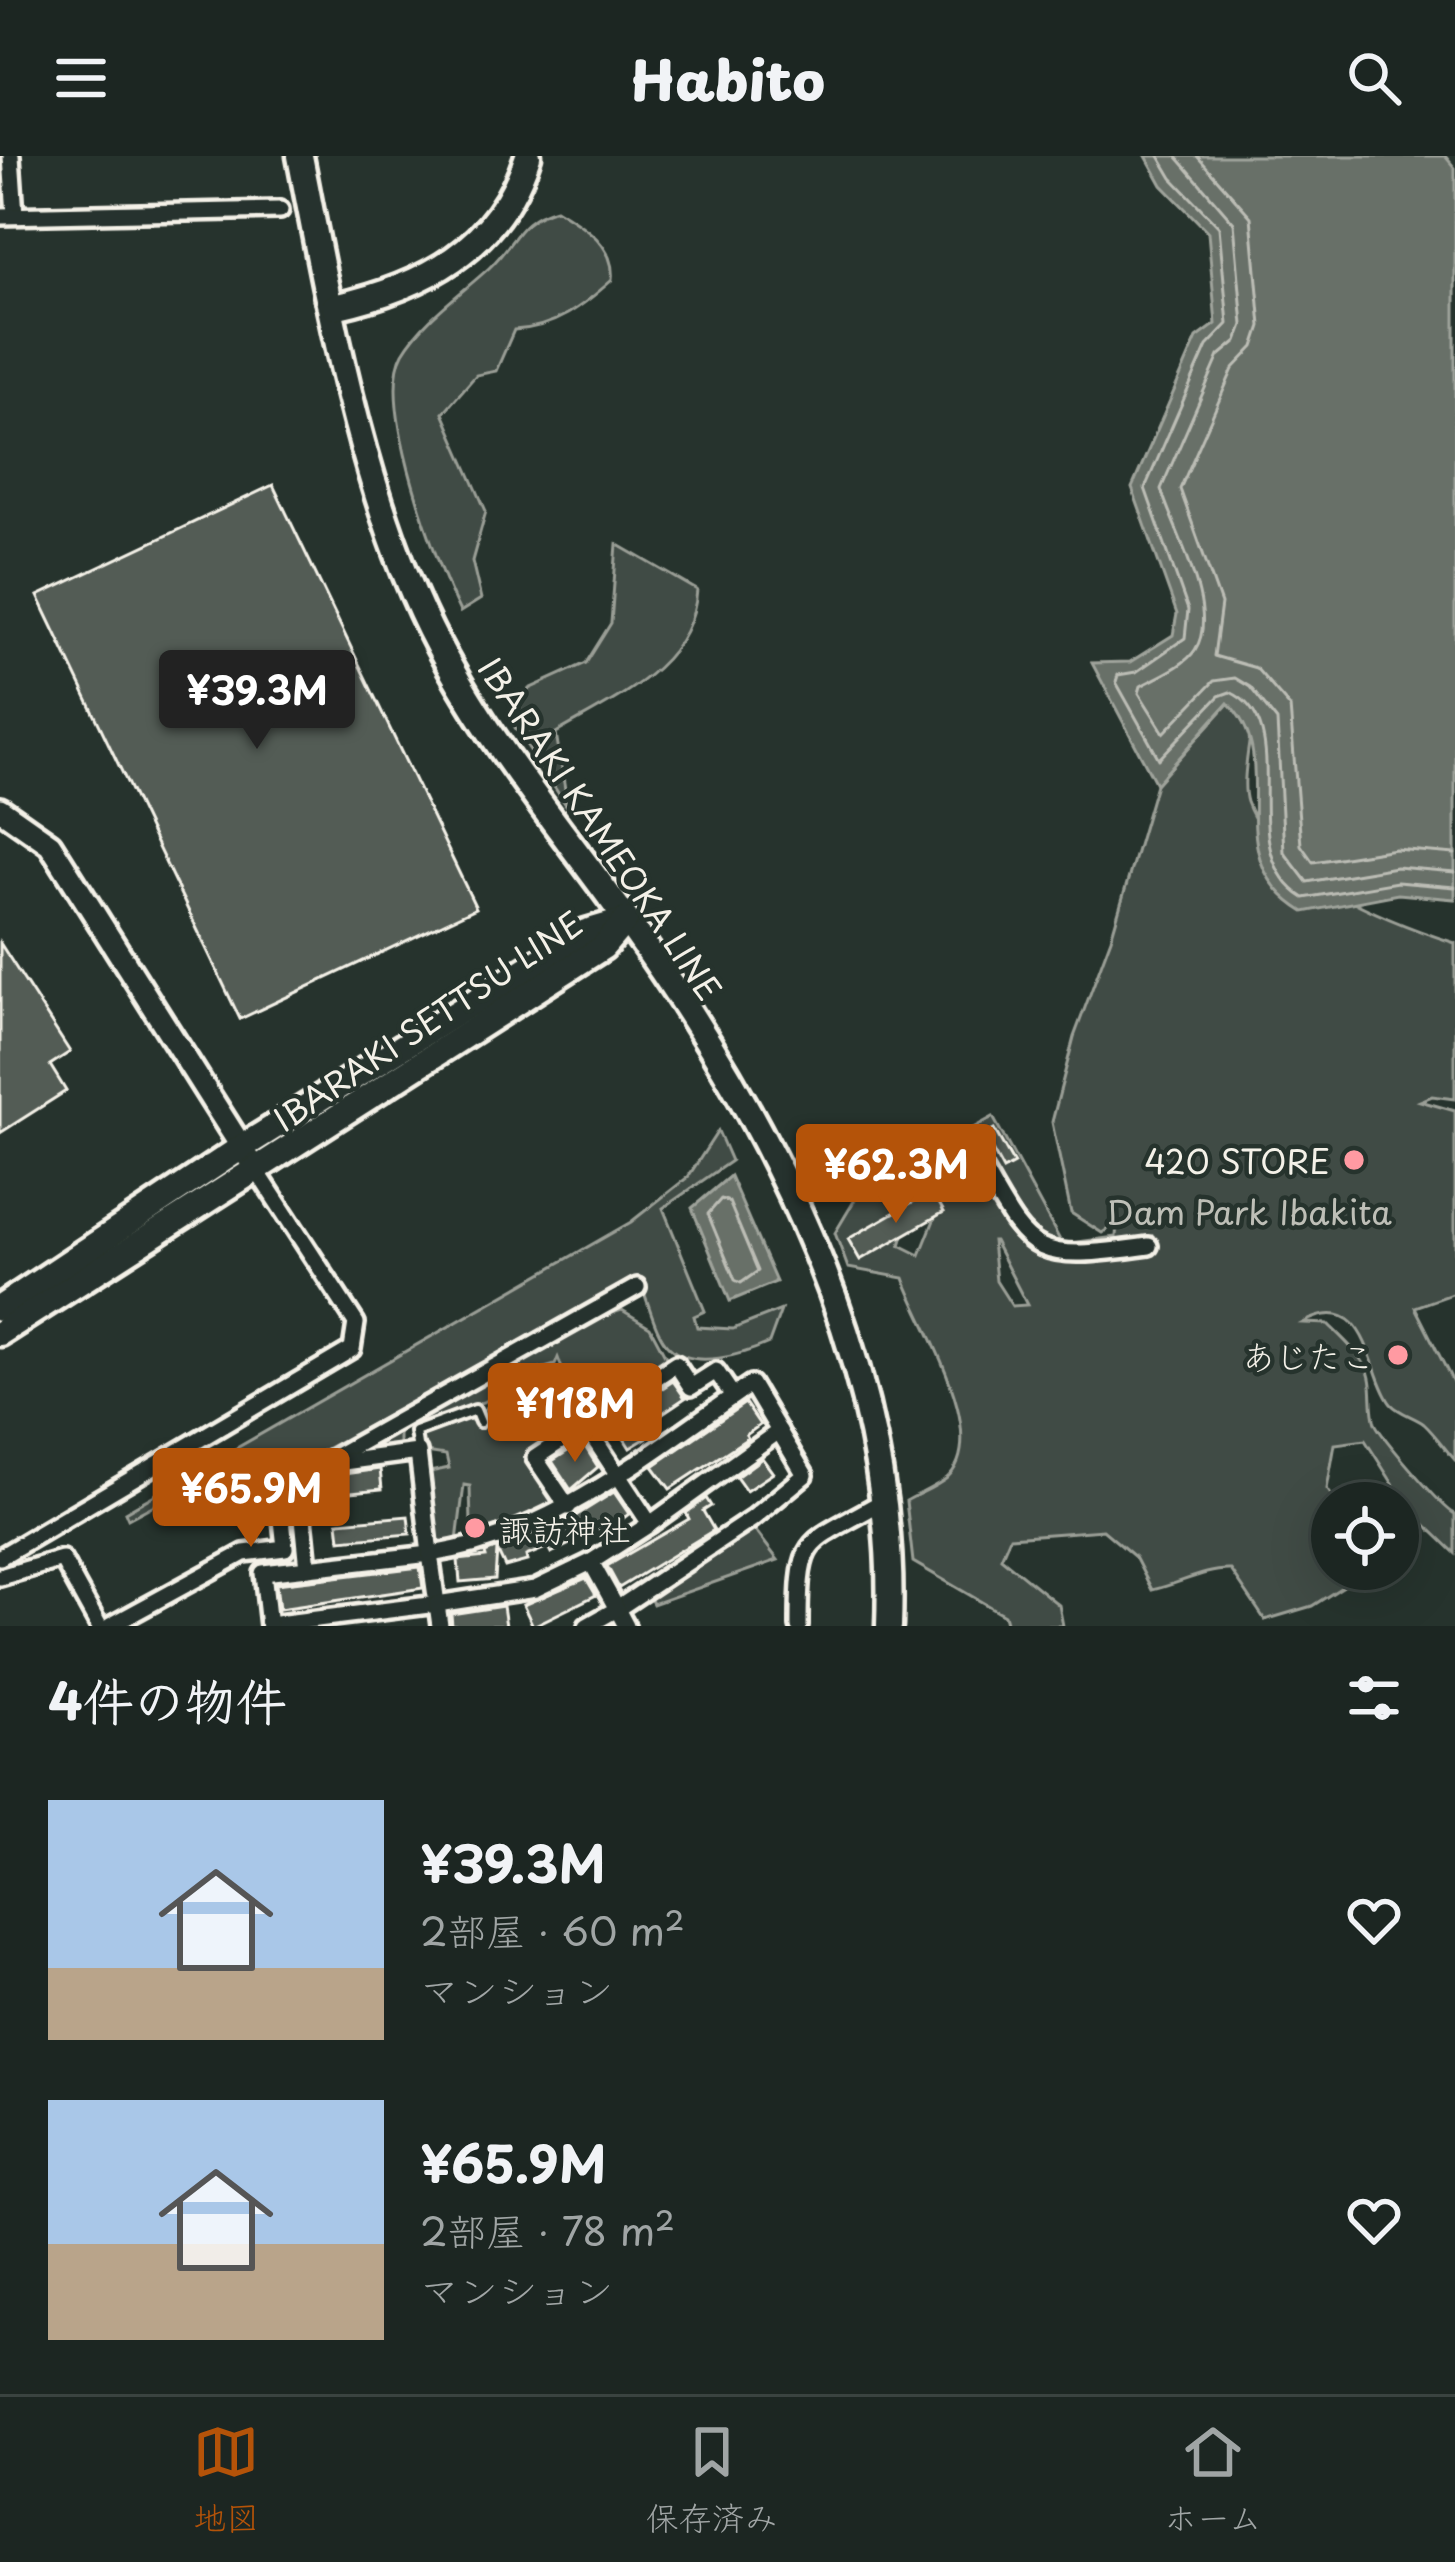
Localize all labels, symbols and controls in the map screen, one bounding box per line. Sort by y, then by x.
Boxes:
text: Habito [630,38,825,119]
icon: menu [48,45,114,111]
icon: search [1341,45,1407,111]
street label: IBARAKI KAMEOKA LINE [467,646,735,1010]
pin: ¥39.3M [159,650,355,752]
text: ¥39.3M [186,659,328,718]
street label: IBARAKI SETTSU LINE [262,898,592,1142]
pin: ¥62.3M [798,1124,994,1226]
text: ¥62.3M [823,1133,969,1192]
place label: 420 STORE [1144,1135,1330,1185]
marker: 420 STORE [1341,1147,1367,1173]
park label: Dam Park Ibakita [1106,1186,1392,1236]
place label: あじたこ [1242,1330,1374,1380]
marker: あじたこ [1385,1342,1411,1368]
pin: ¥118M [491,1363,659,1465]
text: ¥118M [515,1372,635,1431]
pin: ¥65.9M [153,1448,349,1550]
text: ¥65.9M [180,1457,322,1516]
map controls [1311,1482,1419,1590]
button: locate [1311,1482,1419,1590]
place label: 諏訪神社 [499,1503,631,1553]
marker: 諏訪神社 [462,1515,488,1541]
text: 4件の物件 [48,1660,287,1737]
icon: filters [1341,1665,1407,1731]
text: ¥39.3M [420,1823,606,1900]
icon: home [144,1848,288,1992]
icon: heart [1341,1887,1407,1953]
text: 2部屋 · 60 m² [420,1900,685,1959]
text: マンション [420,1959,613,2018]
text: ¥65.9M [420,2123,607,2200]
icon: home [144,2148,288,2292]
icon: heart [1341,2187,1407,2253]
text: 2部屋 · 78 m² [420,2200,675,2259]
text: マンション [420,2259,613,2318]
tab: 地図 [193,2419,259,2541]
tab: 保存済み [646,2419,778,2541]
tab: ホーム [1164,2419,1262,2541]

